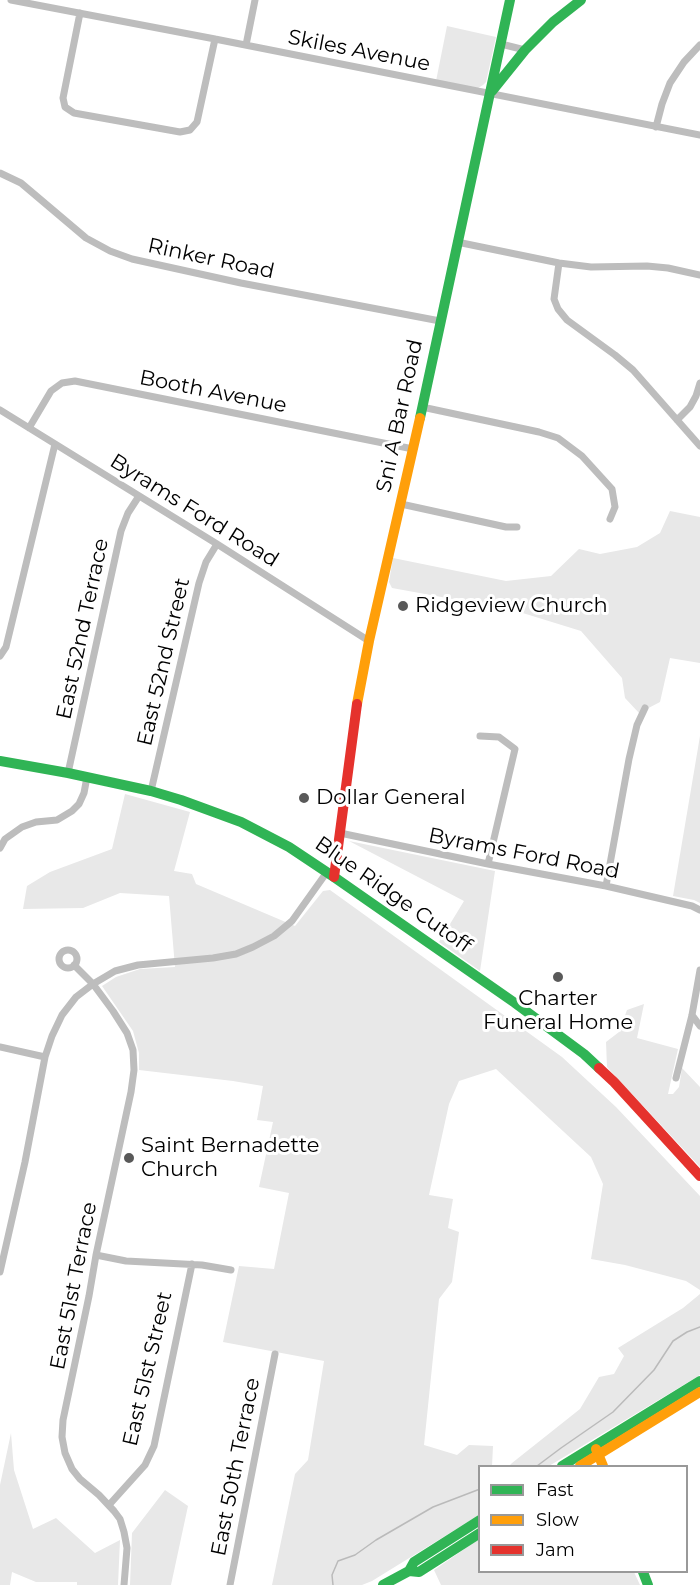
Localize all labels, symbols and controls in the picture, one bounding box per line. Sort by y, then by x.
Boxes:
street label: Skiles Avenue [286,25,432,77]
street label: Rinker Road [145,233,277,285]
street label: Sni A Bar Road [371,337,429,495]
street label: Booth Avenue [137,365,289,419]
street label: Byrams Ford Road [105,449,283,573]
street label: East 52nd Terrace [52,536,114,722]
street label: East 52nd Street [132,576,196,748]
place label: Ridgeview Church [415,593,608,619]
marker: Ridgeview Church [396,599,410,613]
place label: Dollar General [316,785,466,811]
marker: Dollar General [297,791,311,805]
street label: Byrams Ford Road [426,823,622,885]
street label: Blue Ridge Cutoff [310,831,476,959]
marker: Charter Funeral Home [551,970,565,984]
place label: Charter Funeral Home [483,986,633,1036]
place label: Saint Bernadette Church [141,1133,320,1183]
marker: Saint Bernadette Church [122,1151,136,1165]
street label: East 51st Terrace [45,1200,103,1372]
street label: East 51st Street [118,1289,178,1449]
street label: East 50th Terrace [206,1376,266,1558]
legend [478,1465,688,1573]
text: Fast [536,1479,574,1501]
text: Slow [536,1509,579,1531]
text: Jam [536,1539,575,1561]

